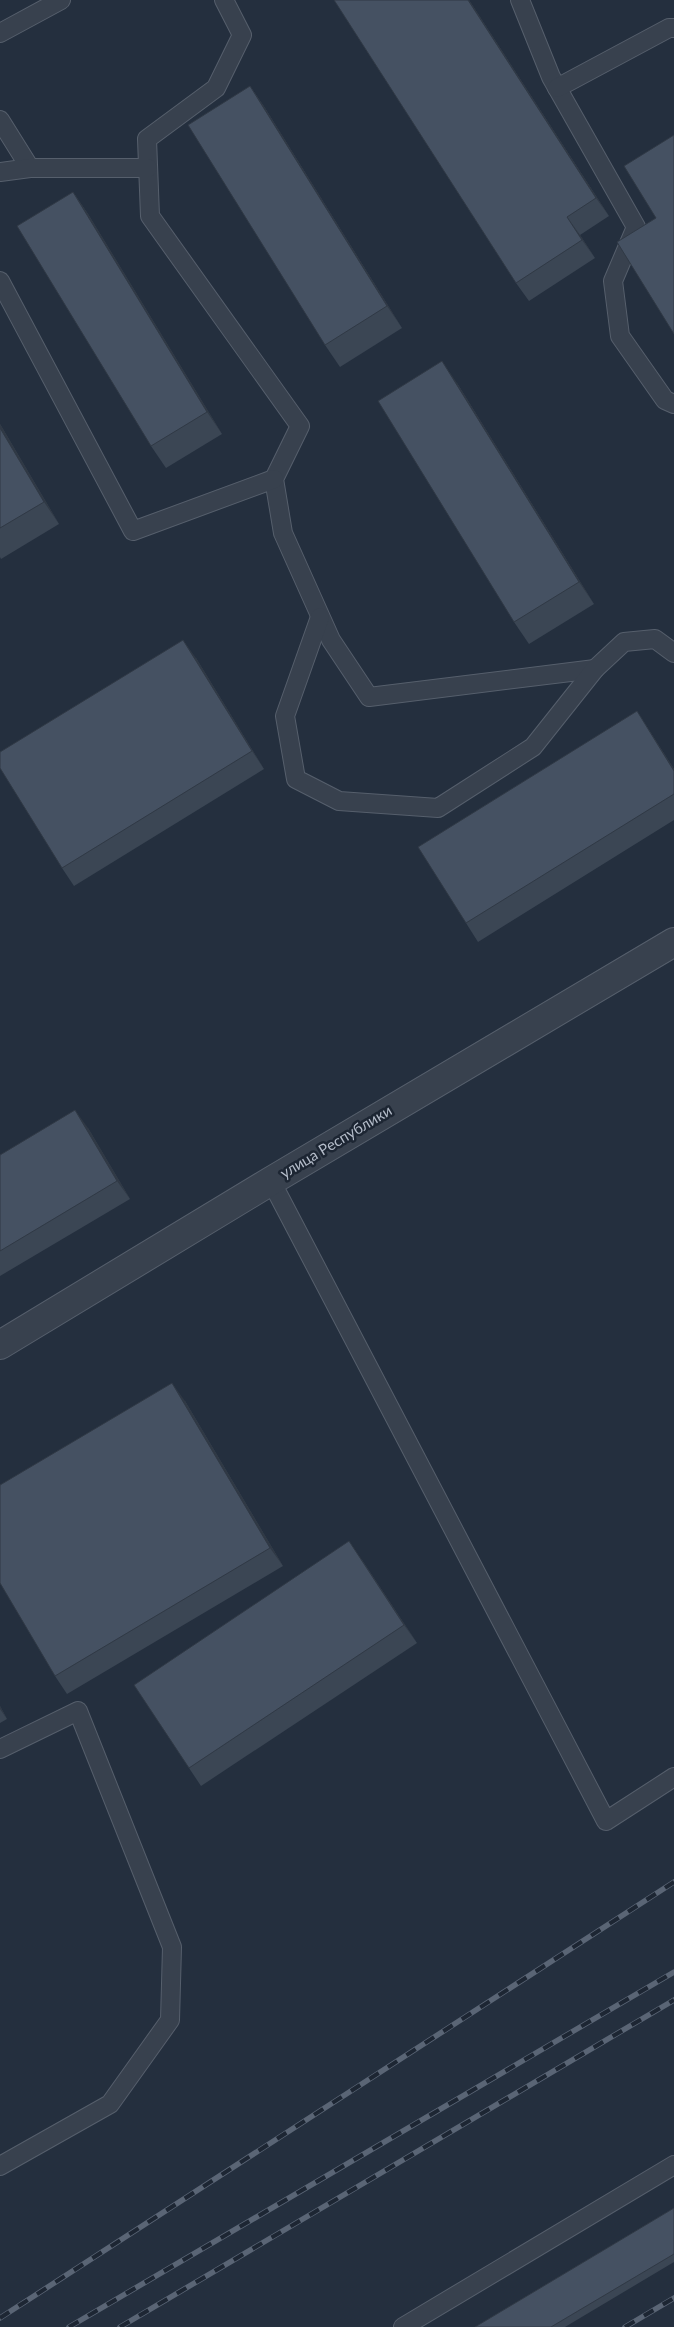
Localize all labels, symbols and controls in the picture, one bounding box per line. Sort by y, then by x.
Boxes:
street label: улица Республики [276,1101,395,1182]

